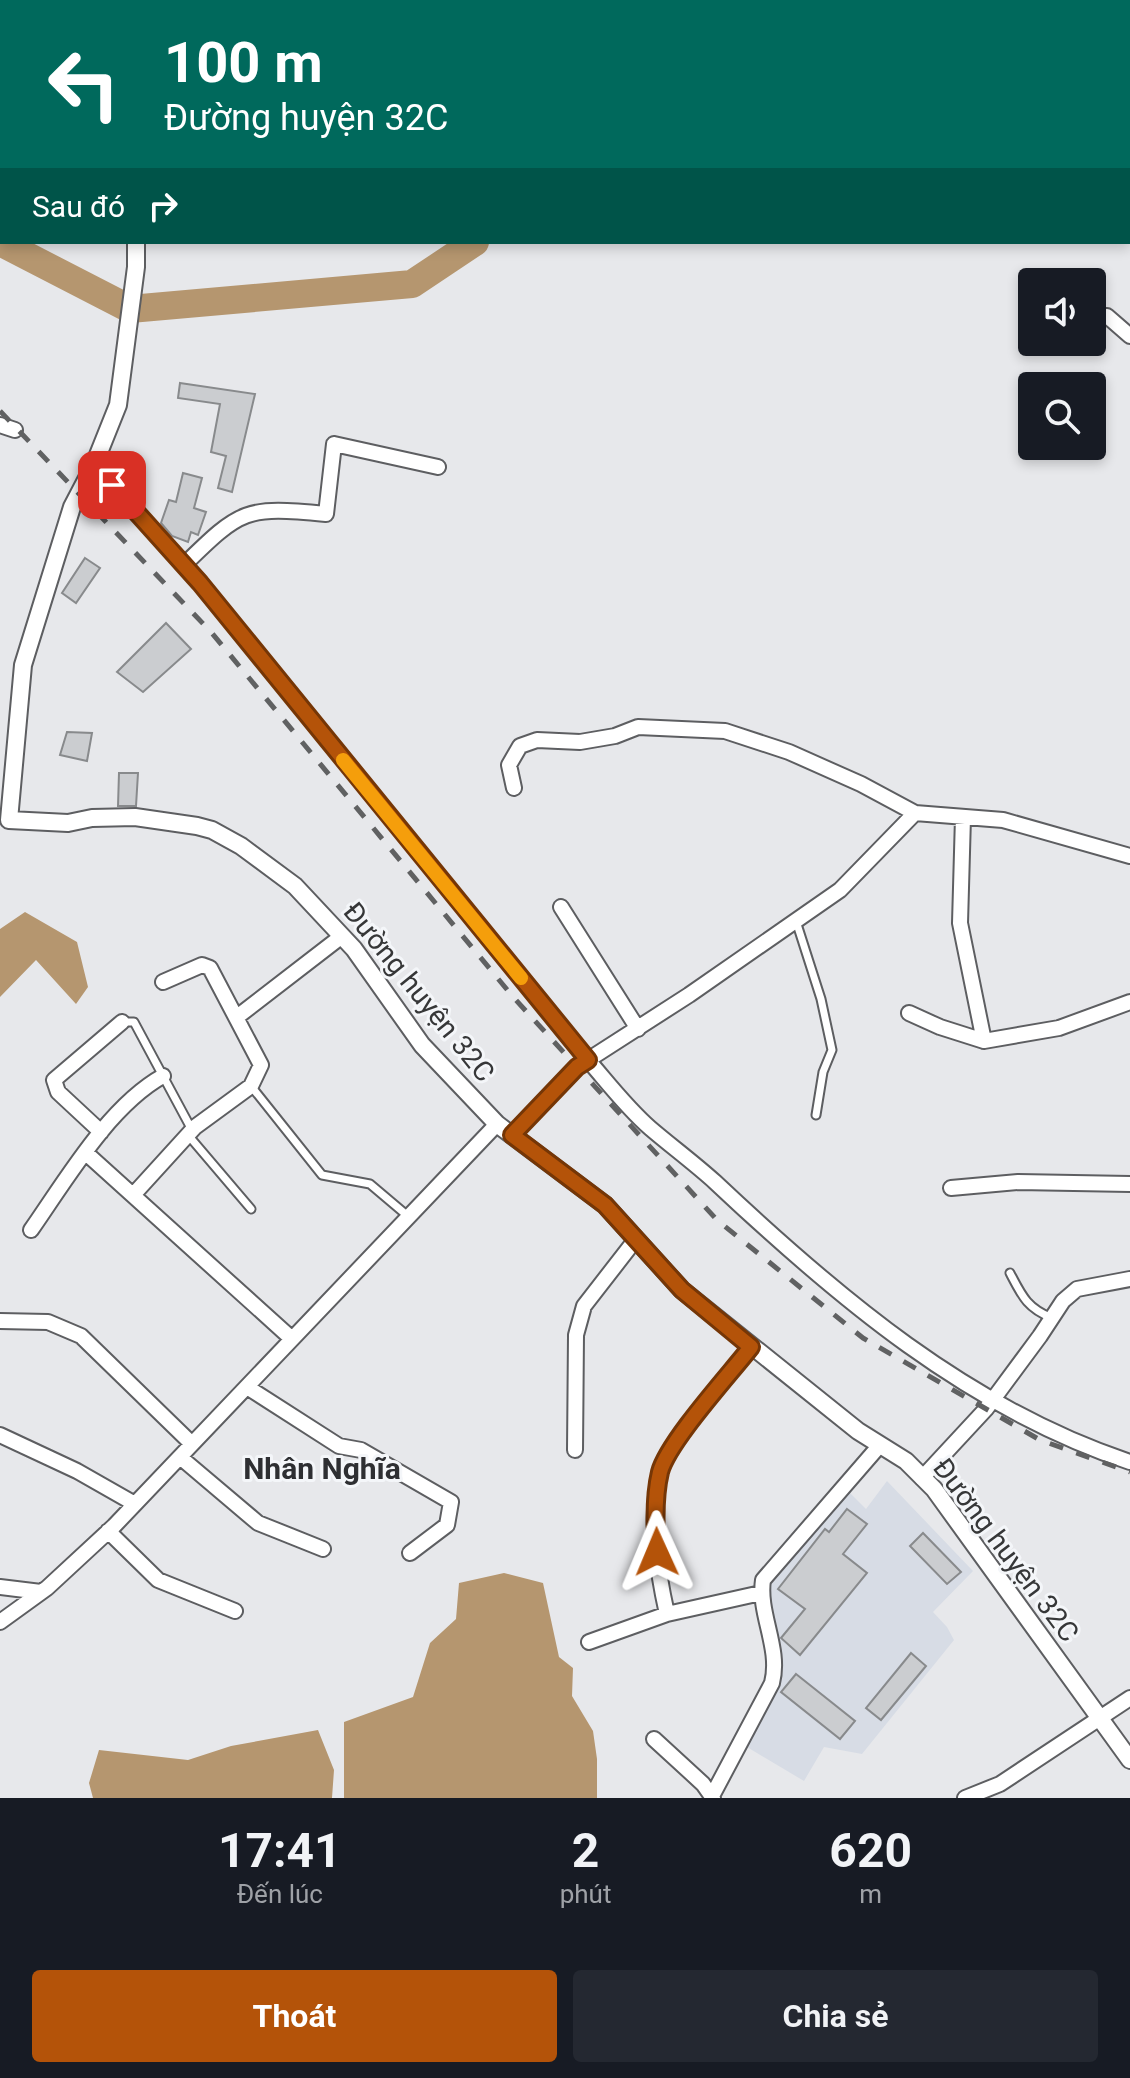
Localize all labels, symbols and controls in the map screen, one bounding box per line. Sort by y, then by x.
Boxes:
text: 100 m [164,30,323,96]
icon: left [32,32,136,136]
text: Đường huyện 32C [164,97,448,139]
icon: right [141,184,185,228]
text: Sau đó [32,189,125,224]
map controls [1018,268,1106,460]
button: sound [1018,268,1106,356]
button: search [1018,372,1106,460]
pin [78,451,146,519]
icon: arrive [90,463,134,507]
street label: Đường huyện 32C [337,896,501,1088]
district label: Nhân Nghĩa [243,1451,401,1486]
street label: Đường huyện 32C [926,1452,1086,1648]
position arrow [615,1510,699,1594]
text: 17:41 [218,1822,342,1879]
text: 2 [572,1822,599,1879]
text: 620 [829,1822,912,1879]
text: Đến lúc [237,1879,323,1909]
text: phút [560,1879,611,1909]
text: m [859,1879,882,1909]
button: Thoát [32,1970,557,2062]
button: Chia sẻ [573,1970,1098,2062]

